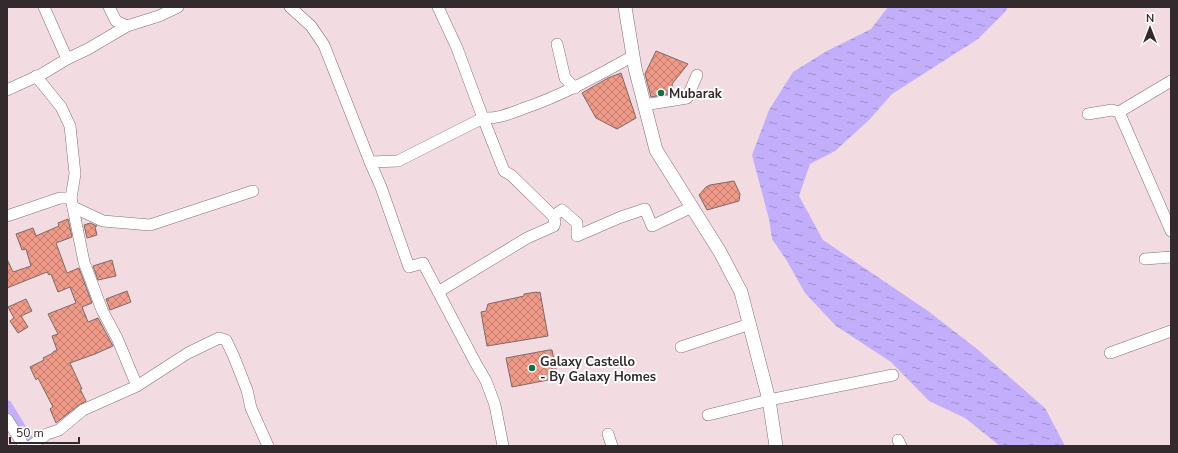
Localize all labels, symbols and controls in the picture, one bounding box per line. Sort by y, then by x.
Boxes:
north arrow [1130,8,1170,48]
text: N [1146,11,1154,26]
place label: Mubarak [669,85,723,103]
marker: Mubarak [656,88,666,98]
place label: Galaxy Castello - By Galaxy Homes [540,353,656,386]
marker: Galaxy Castello - By Galaxy Homes [527,363,537,373]
scale bar [10,419,79,445]
text: 50 m [16,425,44,441]

